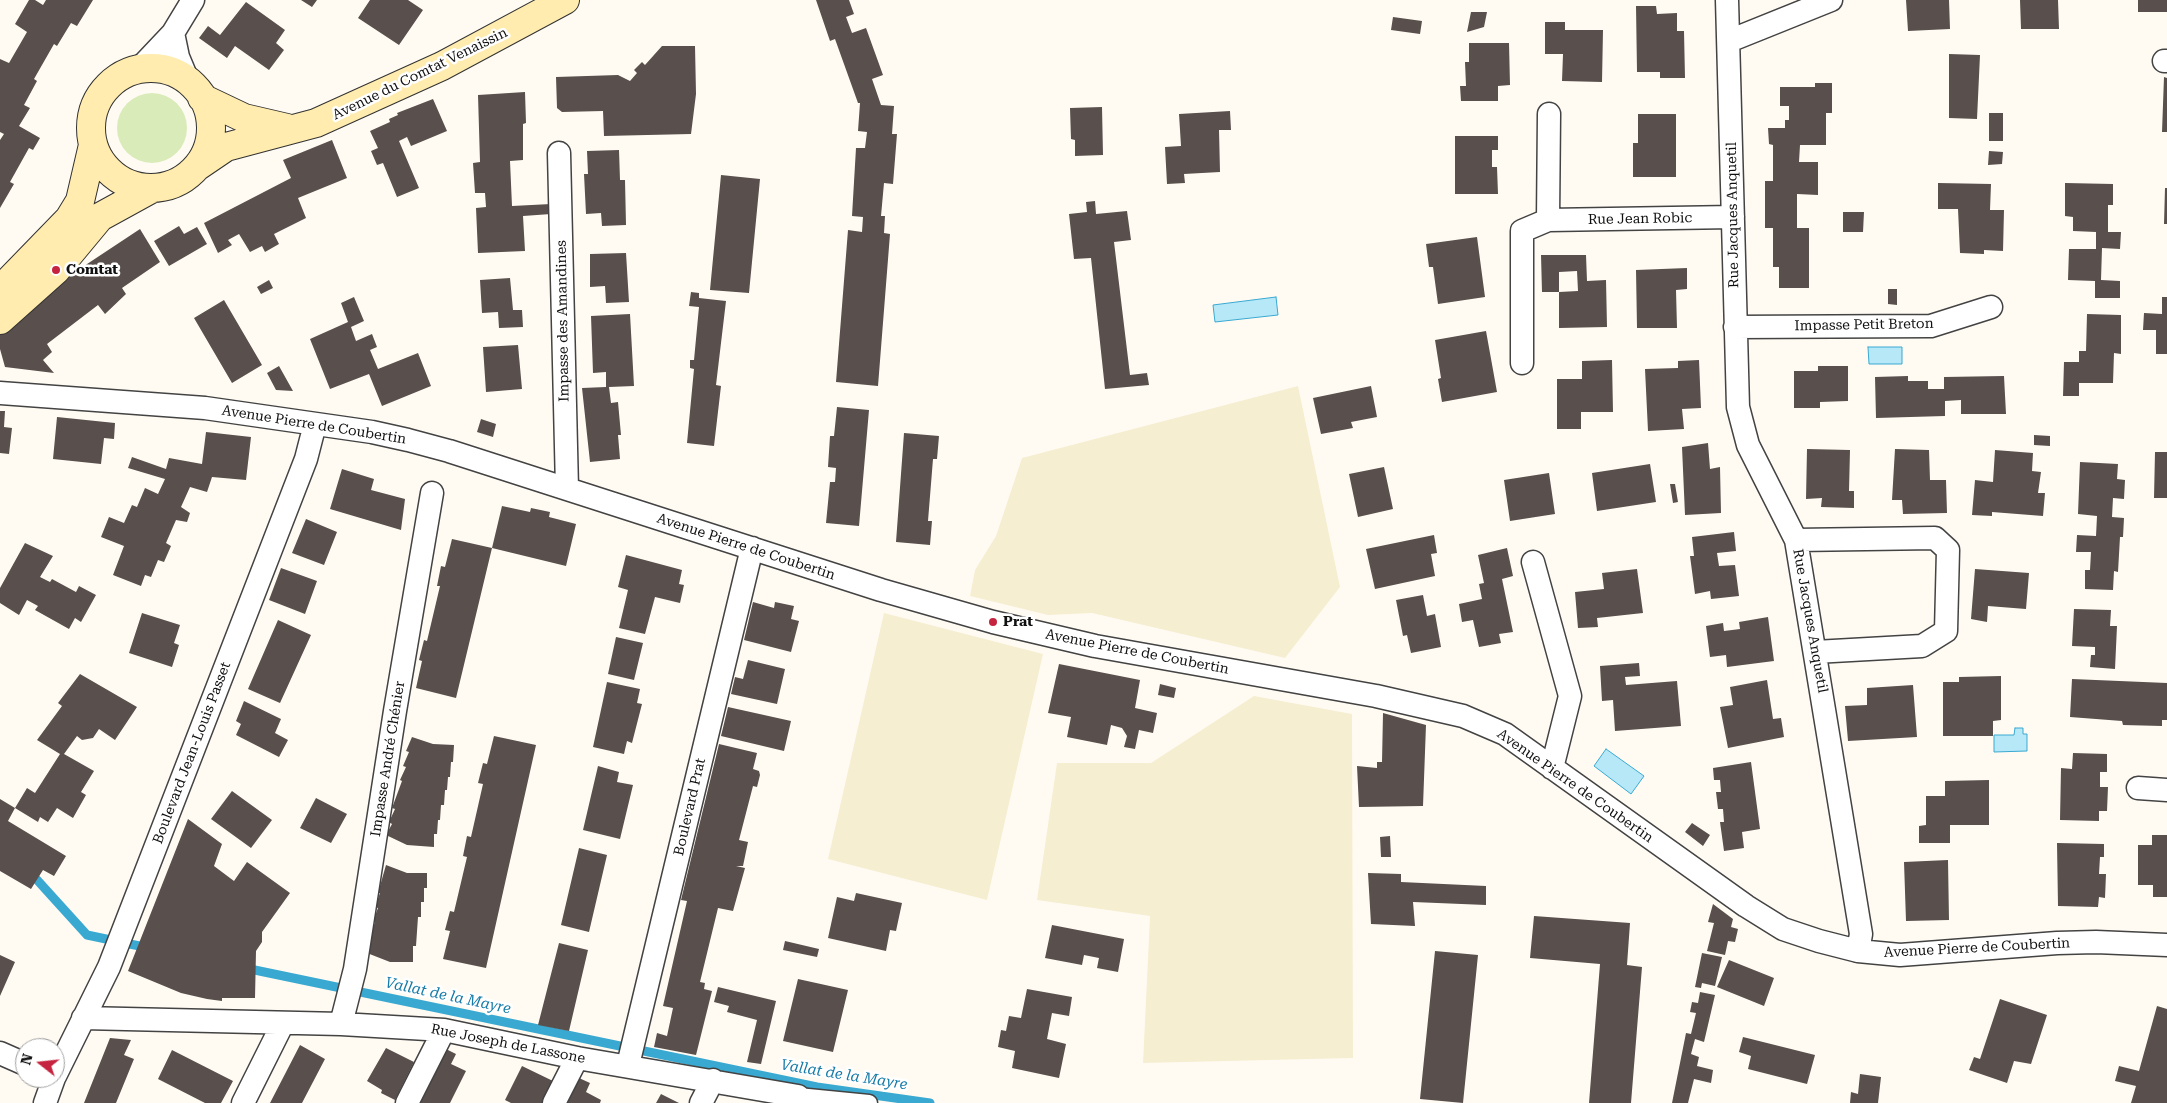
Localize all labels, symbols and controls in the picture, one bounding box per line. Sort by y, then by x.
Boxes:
street label: Avenue du Comtat Venaissin [330,24,510,124]
street label: Rue Jacques Anquetil [1723,142,1743,288]
street label: Rue Jean Robic [1588,210,1692,228]
street label: Impasse des Amandines [553,240,573,402]
place label: Comtat [66,262,118,278]
marker: Comtat [50,264,62,276]
street label: Impasse Petit Breton [1794,315,1934,335]
street label: Avenue Pierre de Coubertin [221,402,407,448]
street label: Avenue Pierre de Coubertin [655,510,837,584]
street label: Rue Jacques Anquetil [1789,548,1831,694]
place label: Prat [1003,614,1033,630]
marker: Prat [987,616,999,628]
street label: Avenue Pierre de Coubertin [1044,626,1230,678]
street label: Boulevard Jean-Louis Passet [150,660,234,846]
street label: Impasse André Chénier [367,680,409,838]
street label: Avenue Pierre de Coubertin [1494,726,1656,846]
street label: Boulevard Prat [671,757,709,857]
street label: Avenue Pierre de Coubertin [1883,935,2071,961]
water label: Vallat de la Mayre [384,974,512,1018]
street label: Rue Joseph de Lassone [429,1021,587,1067]
north arrow [15,1038,65,1088]
text: N [17,1052,36,1067]
water label: Vallat de la Mayre [779,1056,909,1094]

